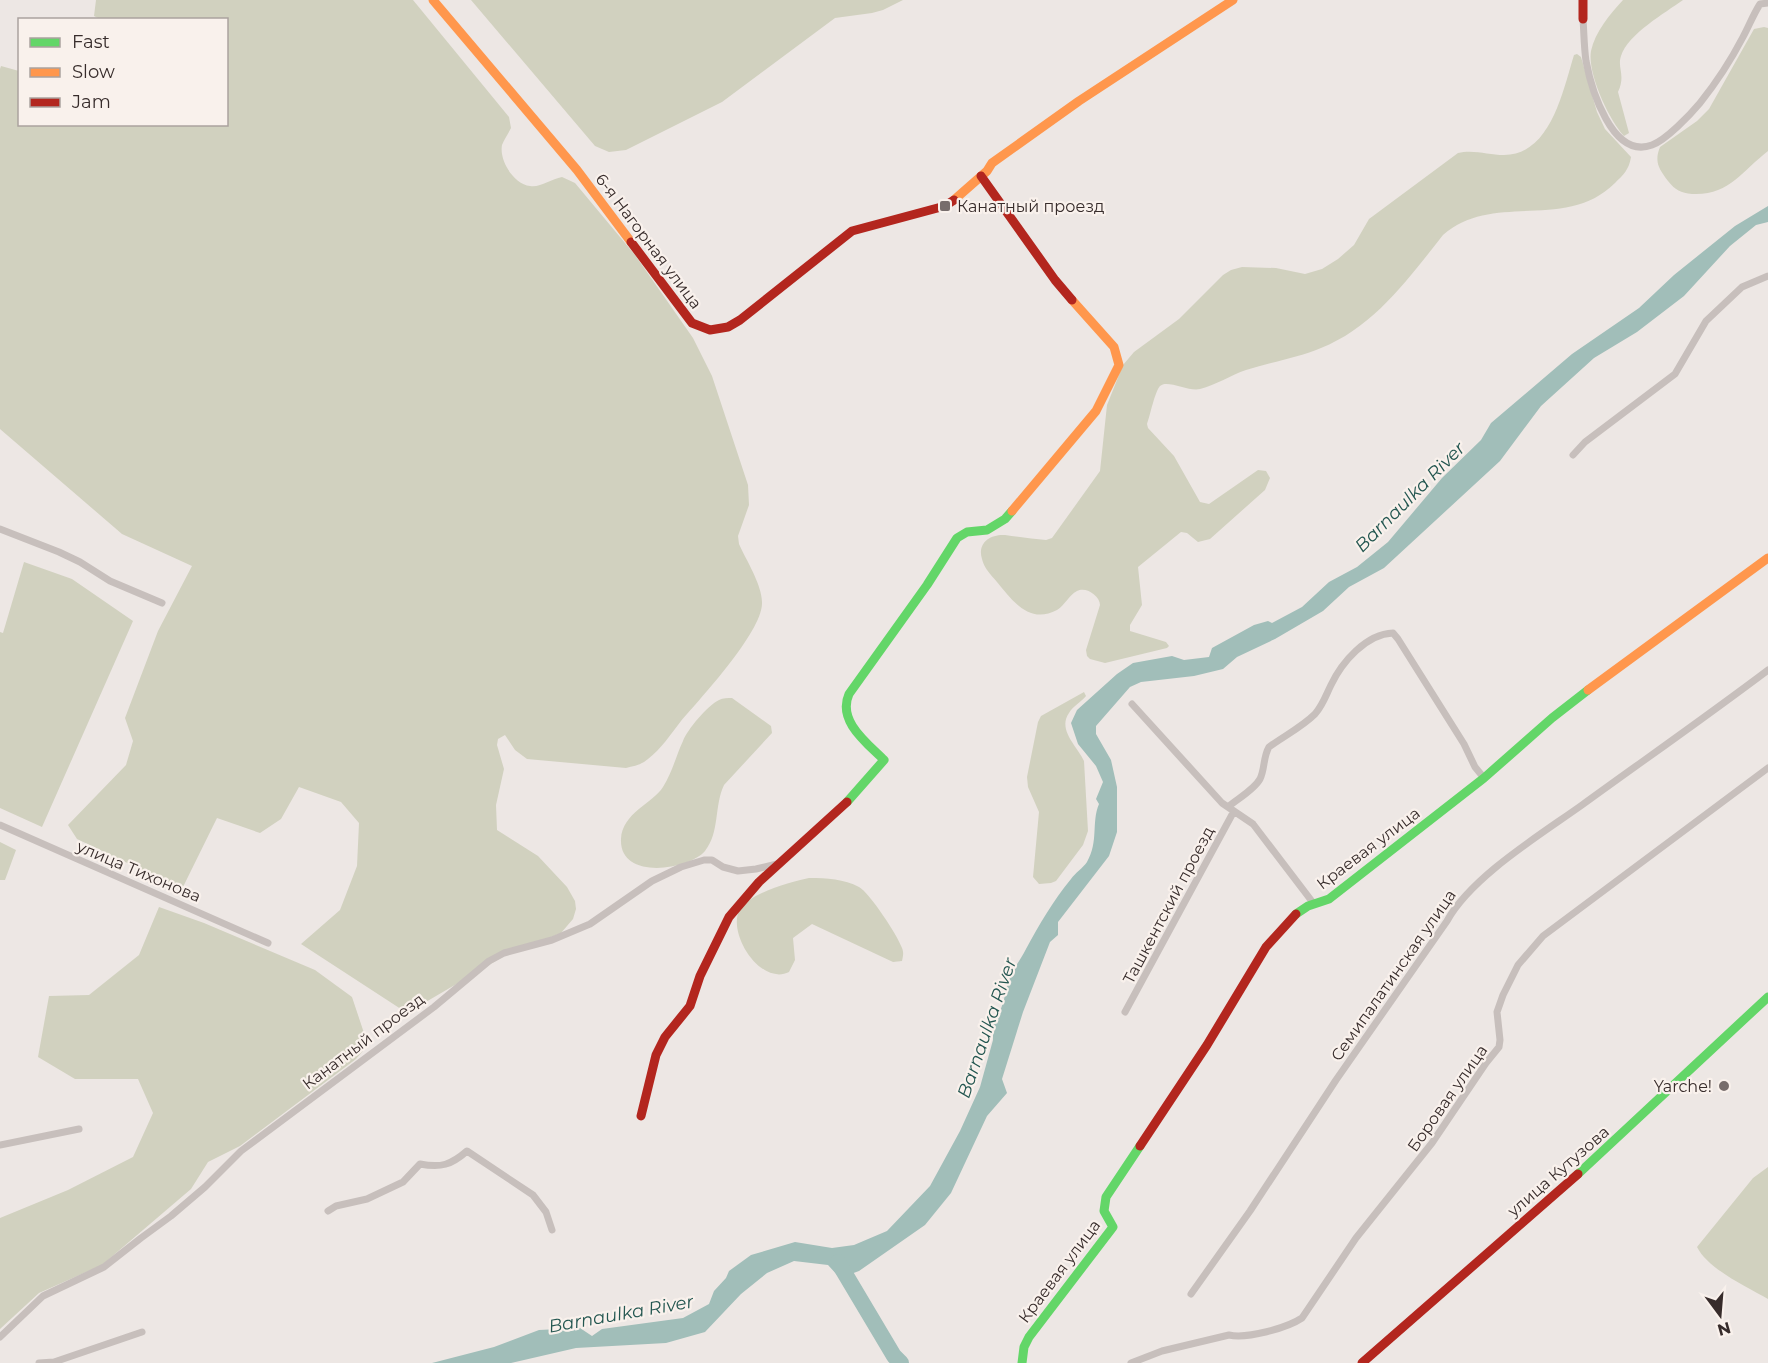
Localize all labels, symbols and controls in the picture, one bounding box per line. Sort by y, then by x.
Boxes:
legend [18,18,228,126]
text: Fast [72,31,110,53]
text: Slow [72,61,115,83]
text: Jam [71,91,111,113]
street label: 6-я Нагорная улица [592,170,706,313]
place label: Канатный проезд [957,197,1104,216]
marker: Канатный проезд [938,199,952,213]
water label: Barnaulka River [1350,437,1470,557]
street label: Краевая улица [1313,803,1424,893]
street label: Ташкентский проезд [1119,823,1218,987]
street label: улица Тихонова [73,836,204,906]
street label: Семипалатинская улица [1327,886,1460,1065]
water label: Barnaulka River [953,954,1022,1101]
street label: Канатный проезд [299,989,428,1093]
street label: Боровая улица [1404,1041,1491,1155]
place label: Yarche! [1654,1077,1712,1096]
marker: Yarche! [1717,1079,1731,1093]
street label: улица Кутузова [1503,1122,1613,1221]
street label: Краевая улица [1014,1216,1104,1327]
north arrow [1690,1285,1750,1345]
water label: Barnaulka River [547,1290,696,1338]
text: N [1715,1318,1733,1340]

